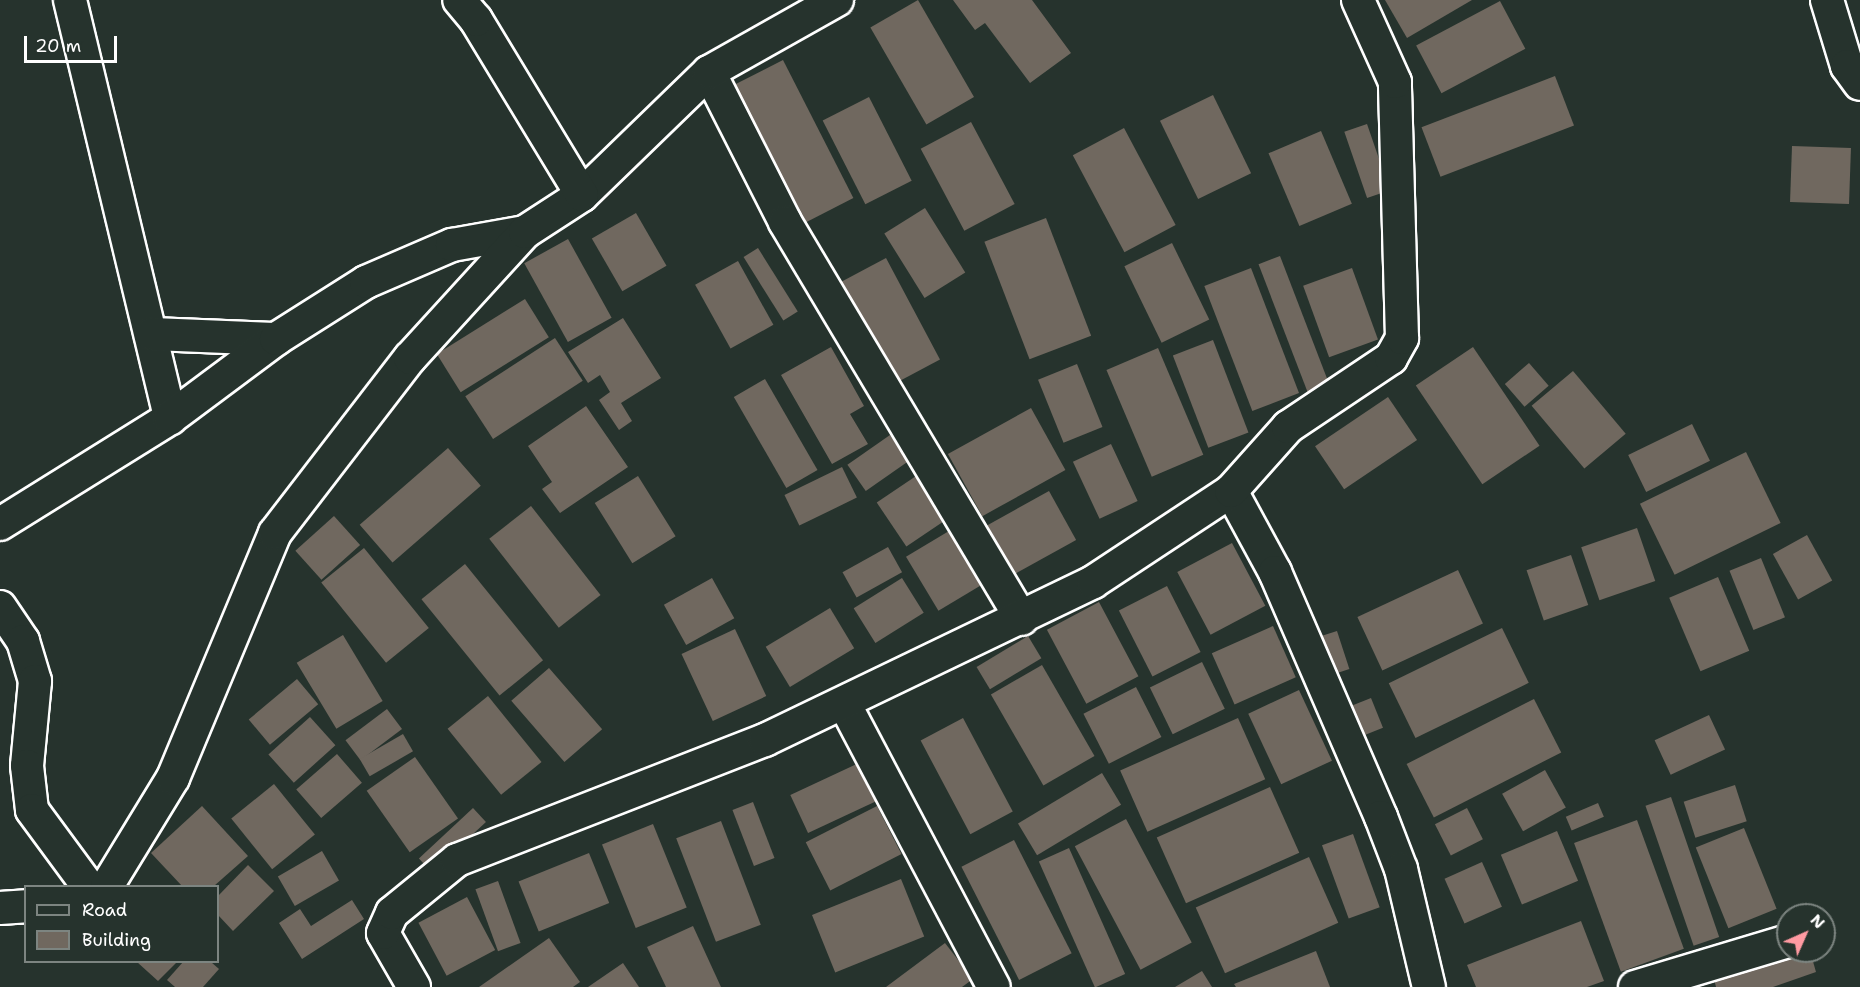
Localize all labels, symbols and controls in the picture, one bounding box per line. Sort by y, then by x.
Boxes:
scale bar [27,24,120,62]
text: 20 m [35,34,81,58]
legend [24,885,219,963]
text: Road [82,898,127,922]
north arrow [1776,903,1836,963]
text: N [1806,909,1830,933]
text: Building [82,928,151,952]

